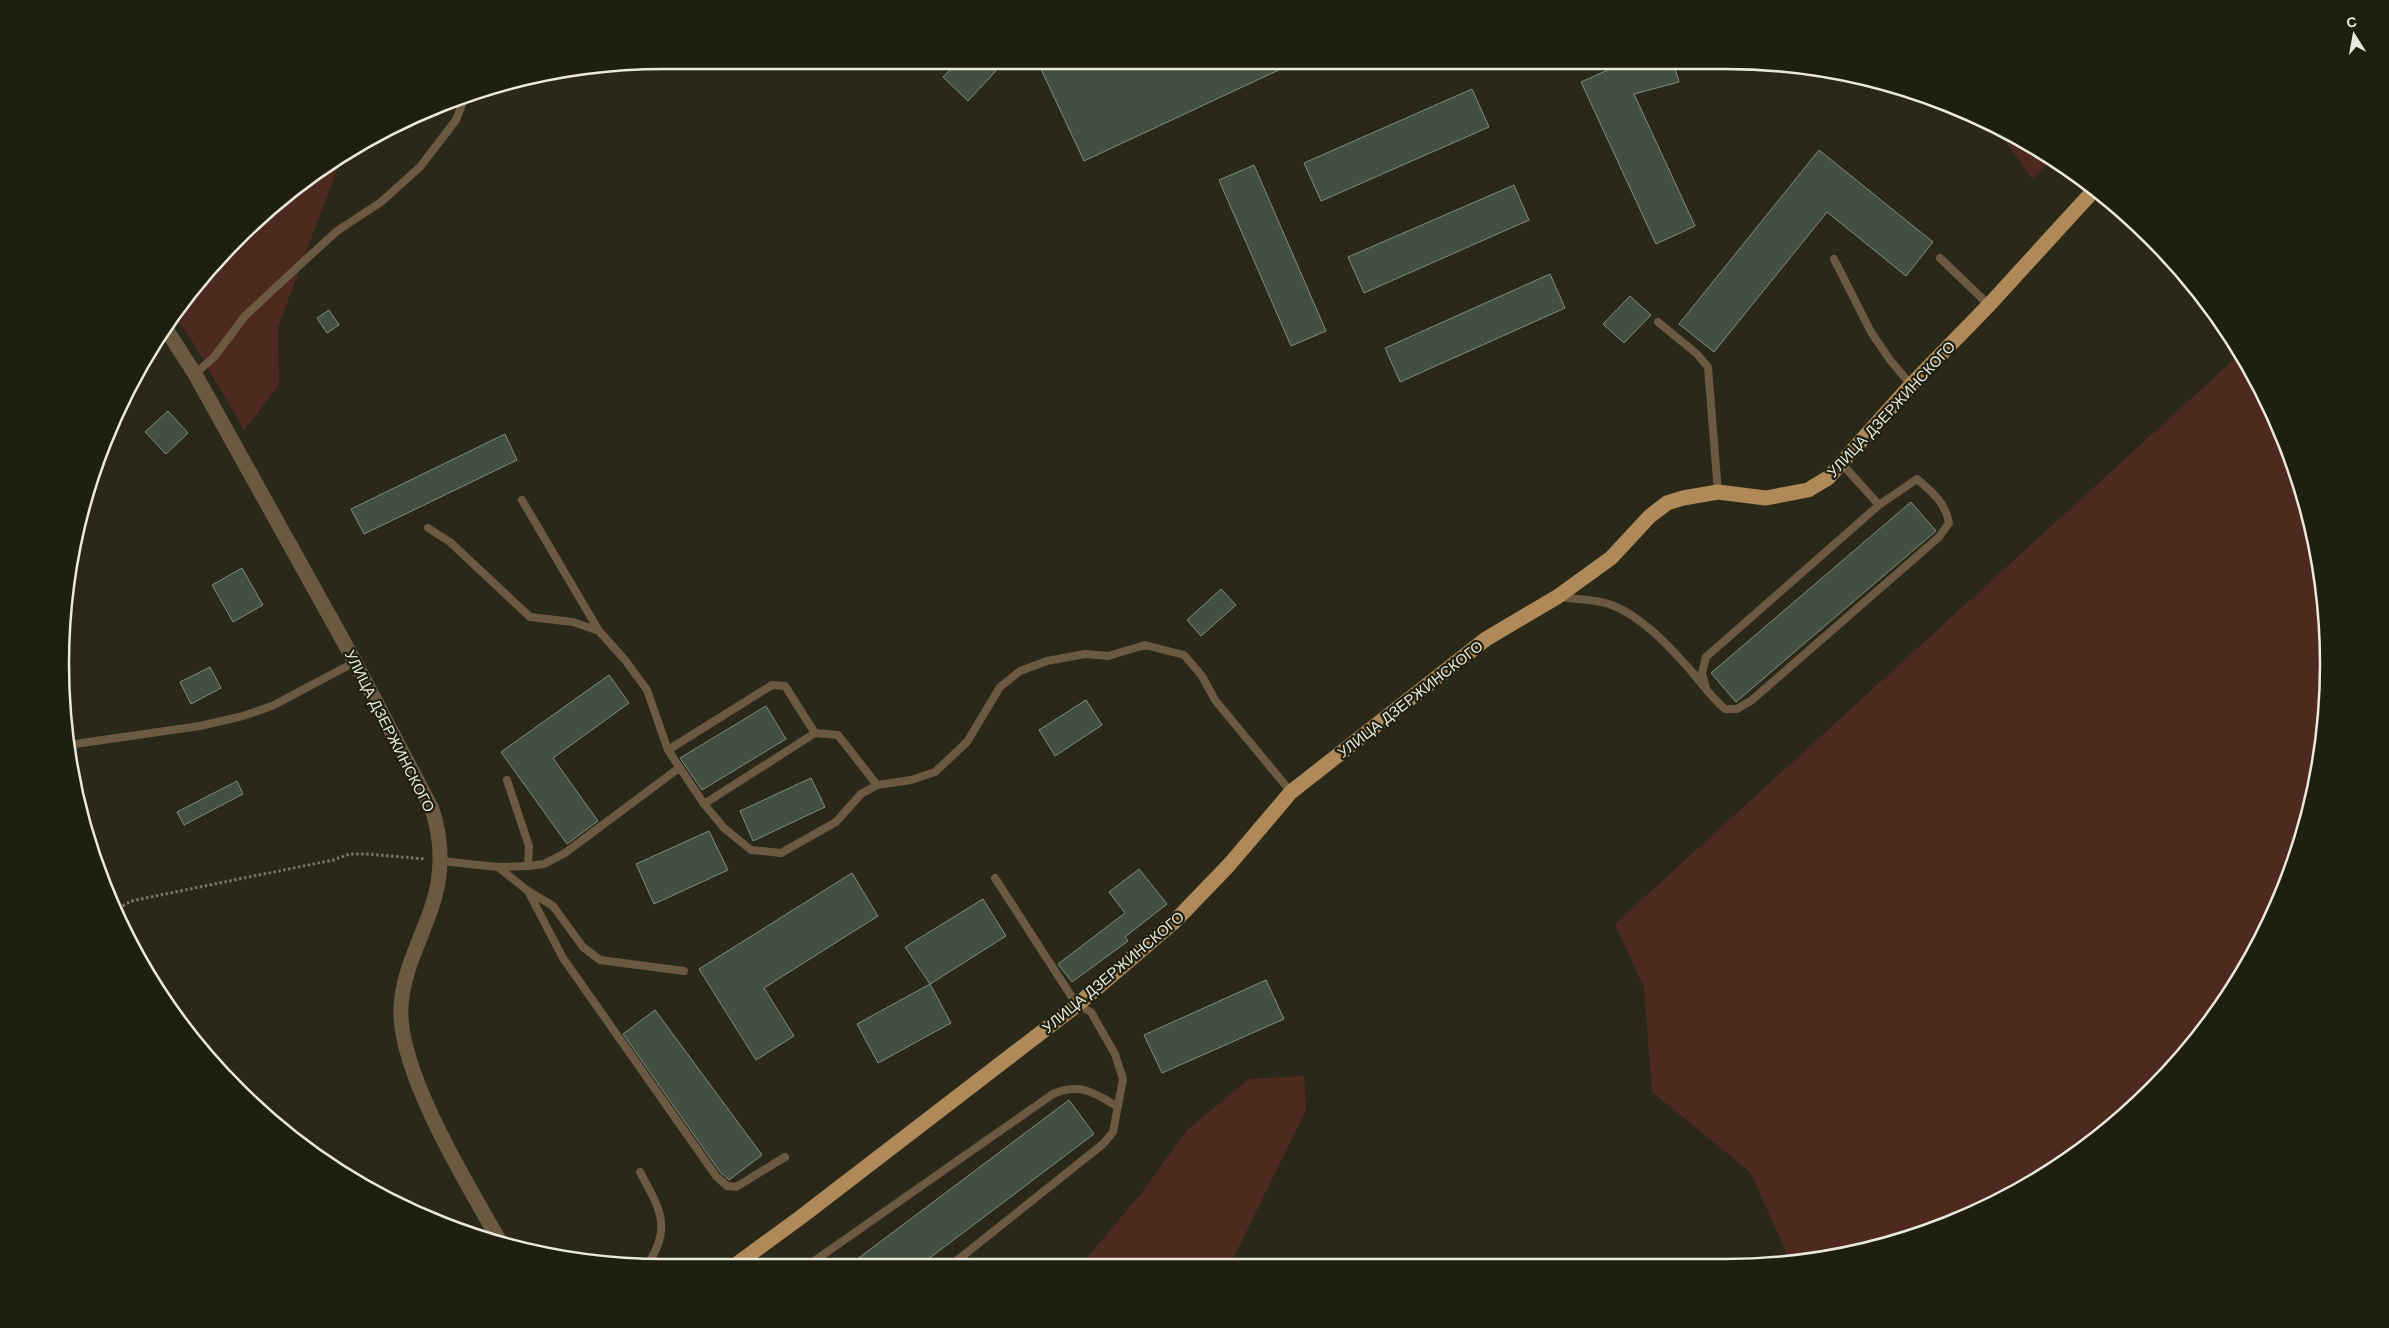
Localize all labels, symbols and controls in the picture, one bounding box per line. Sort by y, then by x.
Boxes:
north arrow [2329,10,2379,60]
text: С [2345,13,2358,31]
street label: УЛИЦА ДЗЕРЖИНСКОГО [1824,338,1958,480]
street label: УЛИЦА ДЗЕРЖИНСКОГО [1334,637,1486,761]
street label: УЛИЦА ДЗЕРЖИНСКОГО [342,647,438,815]
street label: УЛИЦА ДЗЕРЖИНСКОГО [1039,908,1187,1036]

